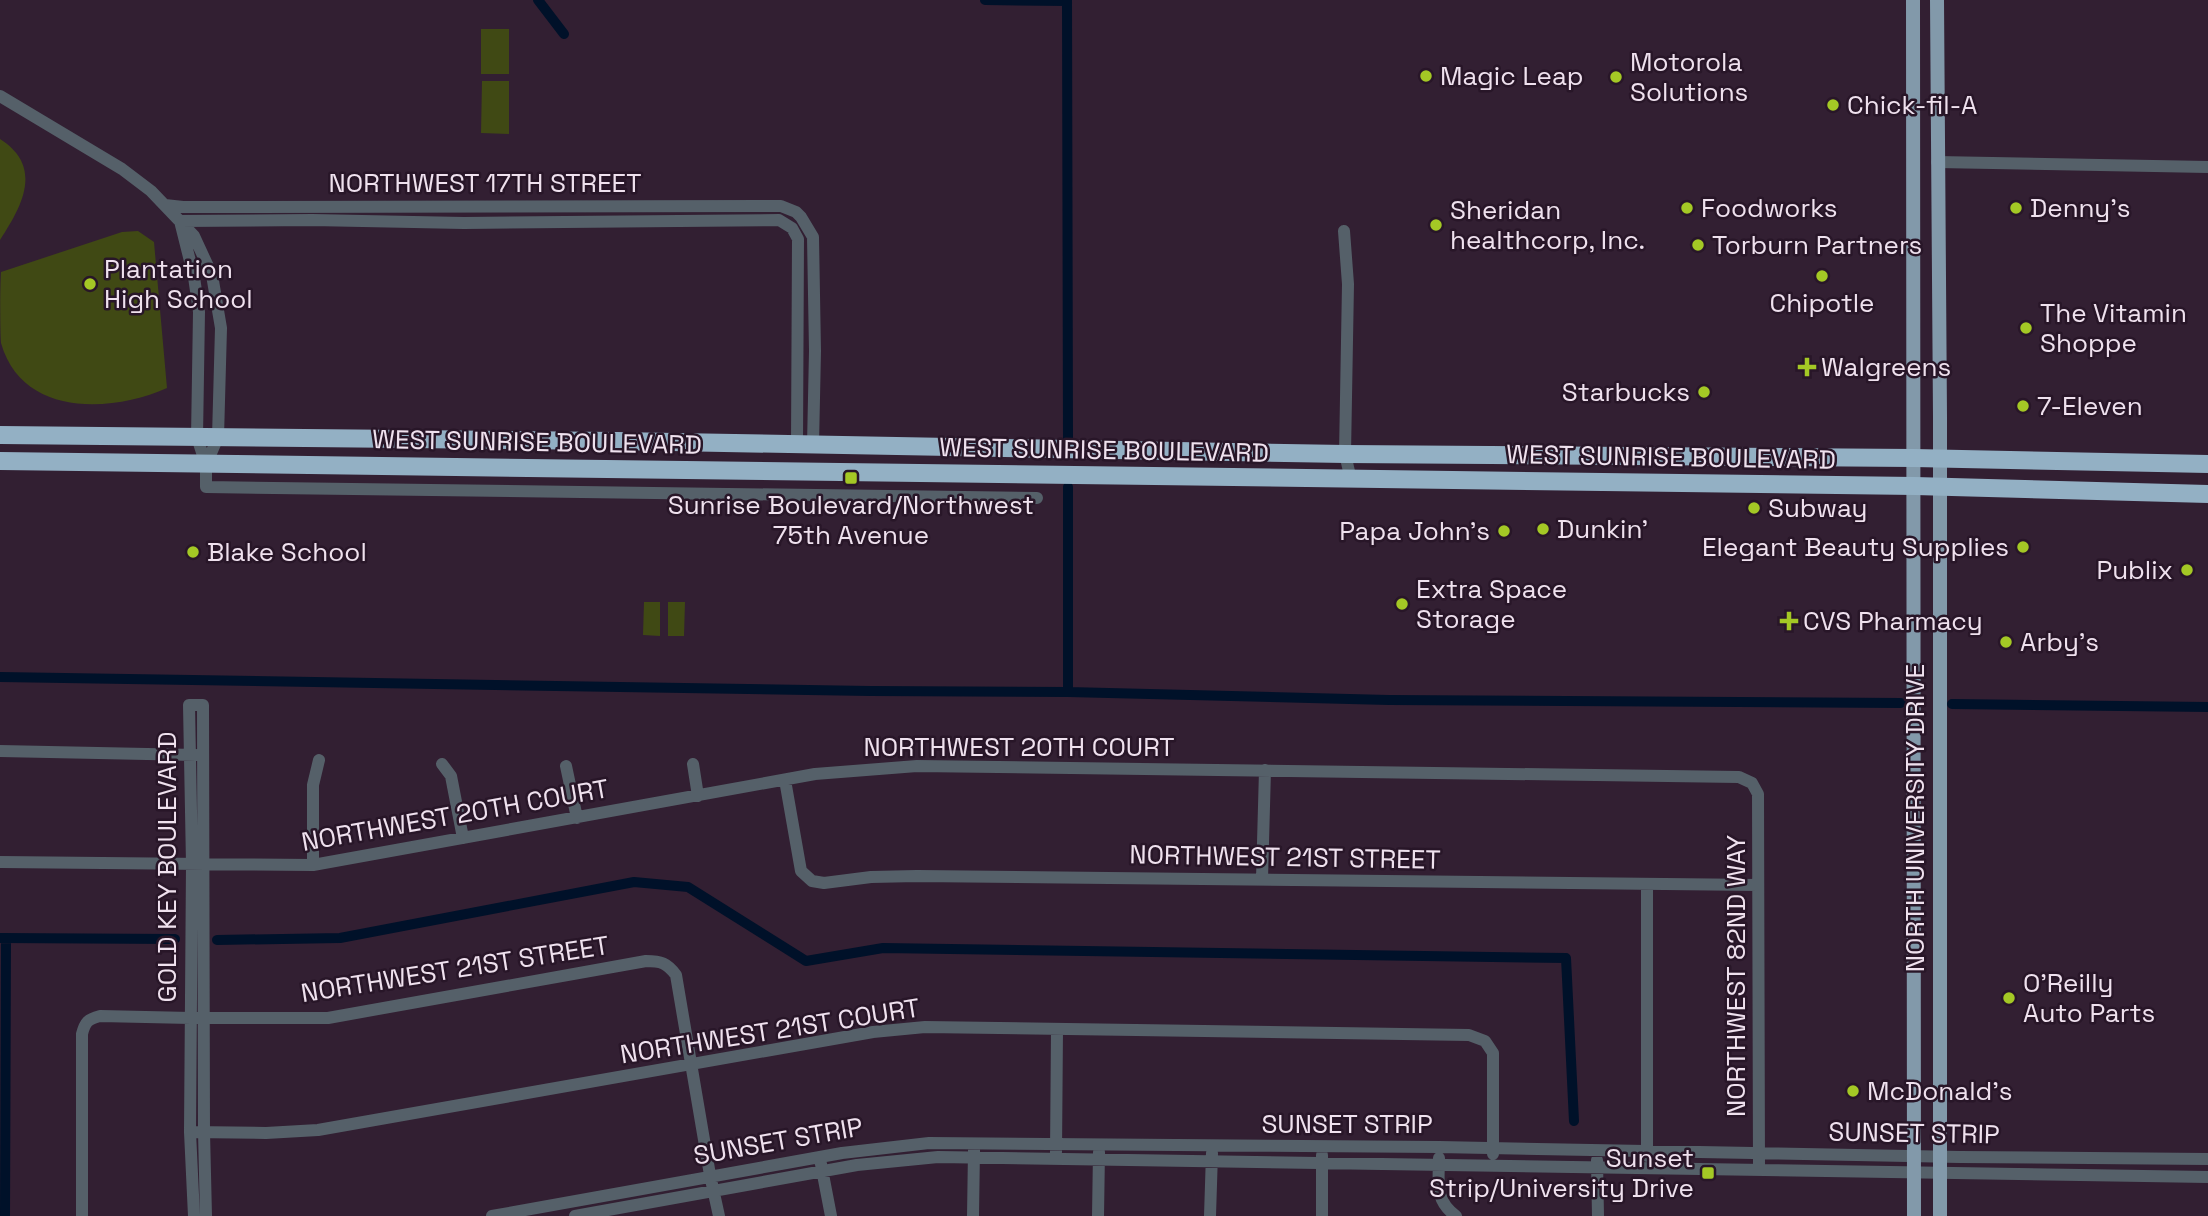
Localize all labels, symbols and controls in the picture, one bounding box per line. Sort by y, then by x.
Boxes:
place label: Motorola Solutions [1630,45,1748,109]
place label: Magic Leap [1440,59,1584,93]
marker: Magic Leap [1418,68,1434,84]
marker: Motorola Solutions [1608,69,1624,85]
place label: Chick-fil-A [1847,88,1977,122]
marker: Chick-fil-A [1825,97,1841,113]
street label: NORTHWEST 17TH STREET [329,166,641,200]
place label: Foodworks [1701,191,1838,225]
place label: Denny's [2030,191,2130,225]
place label: Sheridan healthcorp, Inc. [1450,193,1645,257]
marker: Foodworks [1679,200,1695,216]
marker: Denny's [2008,200,2024,216]
marker: Sheridan healthcorp, Inc. [1428,217,1444,233]
place label: Torburn Partners [1712,228,1922,262]
marker: Torburn Partners [1690,237,1706,253]
place label: Plantation High School [104,252,253,316]
marker: Chipotle [1814,268,1830,284]
marker: Plantation High School [82,276,98,292]
place label: Chipotle [1769,286,1875,320]
place label: The Vitamin Shoppe [2040,296,2187,360]
marker: The Vitamin Shoppe [2018,320,2034,336]
place label: Walgreens [1821,350,1951,384]
marker: Walgreens [1799,359,1815,375]
place label: Starbucks [1562,375,1690,409]
marker: Starbucks [1696,384,1712,400]
place label: 7-Eleven [2037,389,2143,423]
marker: 7-Eleven [2015,398,2031,414]
street label: WEST SUNRISE BOULEVARD [372,422,702,462]
street label: WEST SUNRISE BOULEVARD [939,430,1269,470]
street label: WEST SUNRISE BOULEVARD [1506,437,1836,477]
marker: Sunrise Boulevard/Northwest 75th Avenue [843,470,859,486]
place label: Sunrise Boulevard/Northwest 75th Avenue [668,488,1034,552]
place label: Subway [1768,491,1867,525]
marker: Subway [1746,500,1762,516]
place label: Dunkin' [1557,512,1648,546]
place label: Papa John's [1339,514,1490,548]
marker: Dunkin' [1535,521,1551,537]
marker: Papa John's [1496,523,1512,539]
place label: Elegant Beauty Supplies [1702,530,2009,564]
place label: Blake School [207,535,367,569]
marker: Elegant Beauty Supplies [2015,539,2031,555]
marker: Blake School [185,544,201,560]
place label: Publix [2097,553,2173,587]
marker: Publix [2179,562,2195,578]
place label: Extra Space Storage [1416,572,1567,636]
marker: Extra Space Storage [1394,596,1410,612]
place label: CVS Pharmacy [1803,604,1983,638]
marker: CVS Pharmacy [1781,613,1797,629]
place label: Arby's [2020,625,2099,659]
marker: Arby's [1998,634,2014,650]
street label: NORTH UNIVERSITY DRIVE [1898,664,1932,972]
street label: NORTHWEST 20TH COURT [863,730,1175,764]
street label: GOLD KEY BOULEVARD [150,732,184,1002]
street label: NORTHWEST 20TH COURT [299,771,611,859]
street label: NORTHWEST 82ND WAY [1719,835,1753,1117]
street label: NORTHWEST 21ST STREET [1129,837,1441,877]
street label: NORTHWEST 21ST STREET [299,928,611,1010]
place label: O'Reilly Auto Parts [2023,966,2155,1030]
marker: O'Reilly Auto Parts [2001,990,2017,1006]
street label: NORTHWEST 21ST COURT [618,991,922,1071]
place label: McDonald's [1867,1074,2012,1108]
marker: McDonald's [1845,1083,1861,1099]
street label: SUNSET STRIP [1261,1107,1433,1141]
street label: SUNSET STRIP [691,1109,865,1173]
street label: SUNSET STRIP [1828,1115,2000,1151]
place label: Sunset Strip/University Drive [1429,1141,1694,1205]
marker: Sunset Strip/University Drive [1700,1165,1716,1181]

